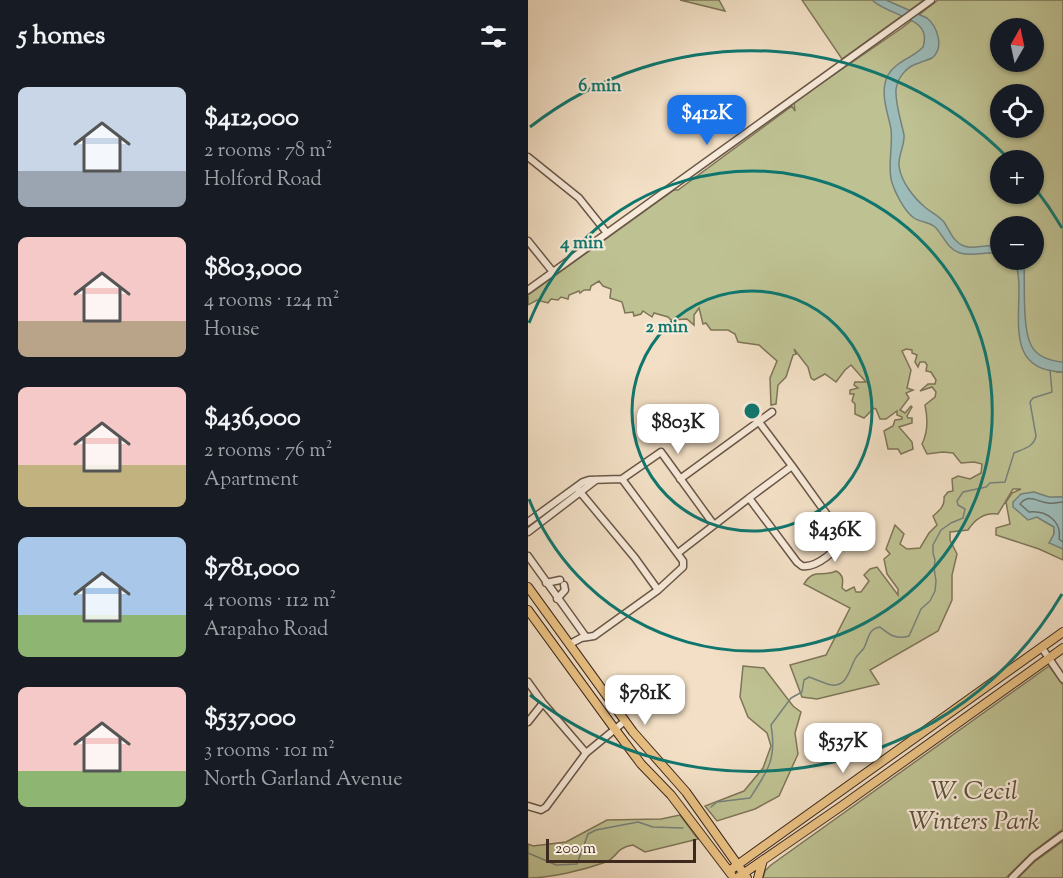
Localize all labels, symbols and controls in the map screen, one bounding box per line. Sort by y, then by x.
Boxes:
text: 5 homes [18,18,105,55]
north arrow [990,18,1044,72]
map controls [990,18,1044,270]
icon: filters [477,20,510,53]
text: 6 min [578,74,622,100]
button: locate [990,84,1044,138]
pin: $412K [665,95,749,146]
text: $412,000 [204,100,299,137]
text: $412K [681,100,733,129]
icon: home [66,111,138,183]
text: 2 rooms · 78 m² [204,137,333,166]
button: + [990,150,1044,204]
text: Holford Road [204,166,322,195]
button: − [990,216,1044,270]
text: 4 min [559,231,604,257]
text: $803,000 [204,250,302,287]
icon: home [66,261,138,333]
text: 4 rooms · 124 m² [204,287,339,316]
text: 2 min [646,315,689,341]
text: House [204,316,259,345]
text: $436,000 [204,400,301,437]
centre of rings [742,401,762,421]
pin: $803K [636,404,720,455]
text: $803K [651,409,705,438]
icon: home [66,411,138,483]
text: 2 rooms · 76 m² [204,437,332,466]
text: Apartment [204,466,299,495]
pin: $436K [793,512,877,563]
text: $436K [808,517,862,546]
text: $781,000 [204,550,300,587]
icon: home [66,561,138,633]
text: 4 rooms · 112 m² [204,587,336,616]
text: Arapaho Road [204,616,328,645]
pin: $781K [603,675,687,726]
text: $781K [619,680,671,709]
text: $537,000 [204,700,296,737]
icon: home [66,711,138,783]
pin: $537K [801,723,885,774]
text: $537K [818,728,868,757]
text: 3 rooms · 101 m² [204,737,335,766]
text: North Garland Avenue [204,766,402,795]
park label: W. Cecil Winters Park [908,774,1040,841]
scale bar [546,836,696,864]
text: 200 m [555,838,596,861]

